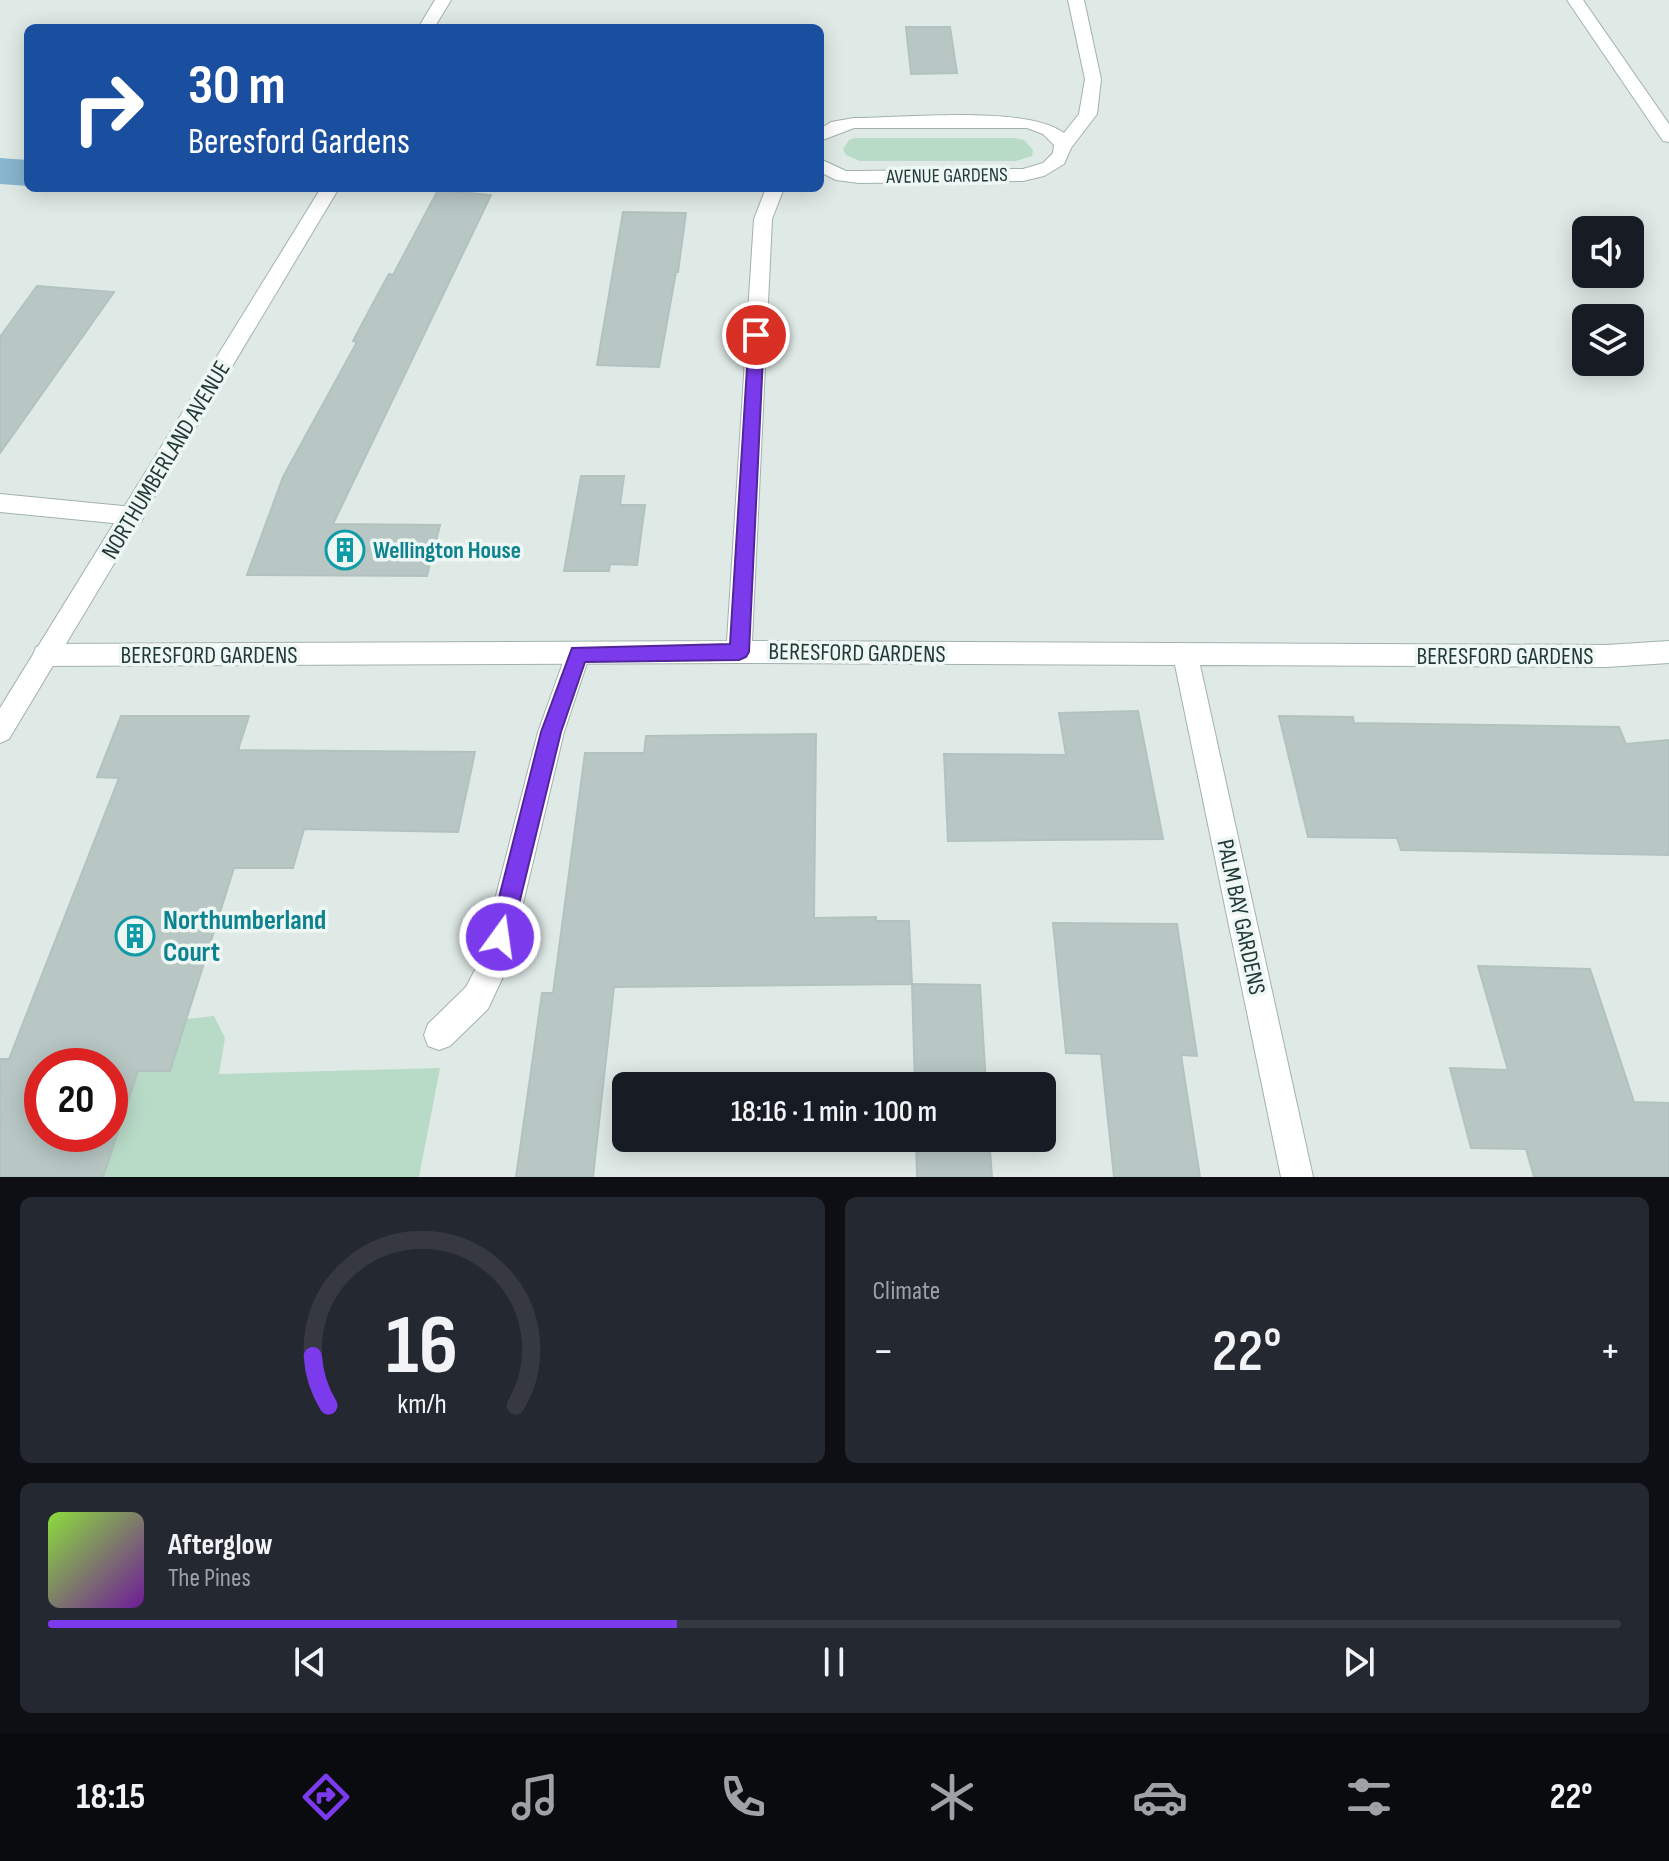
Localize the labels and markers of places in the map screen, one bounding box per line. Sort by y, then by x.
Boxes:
pin [722,301,790,369]
building icon: Wellington House [324,529,366,571]
place label: Wellington House [373,536,521,565]
place label: Northumberland Court [163,904,326,969]
building icon: Northumberland Court [114,915,156,957]

